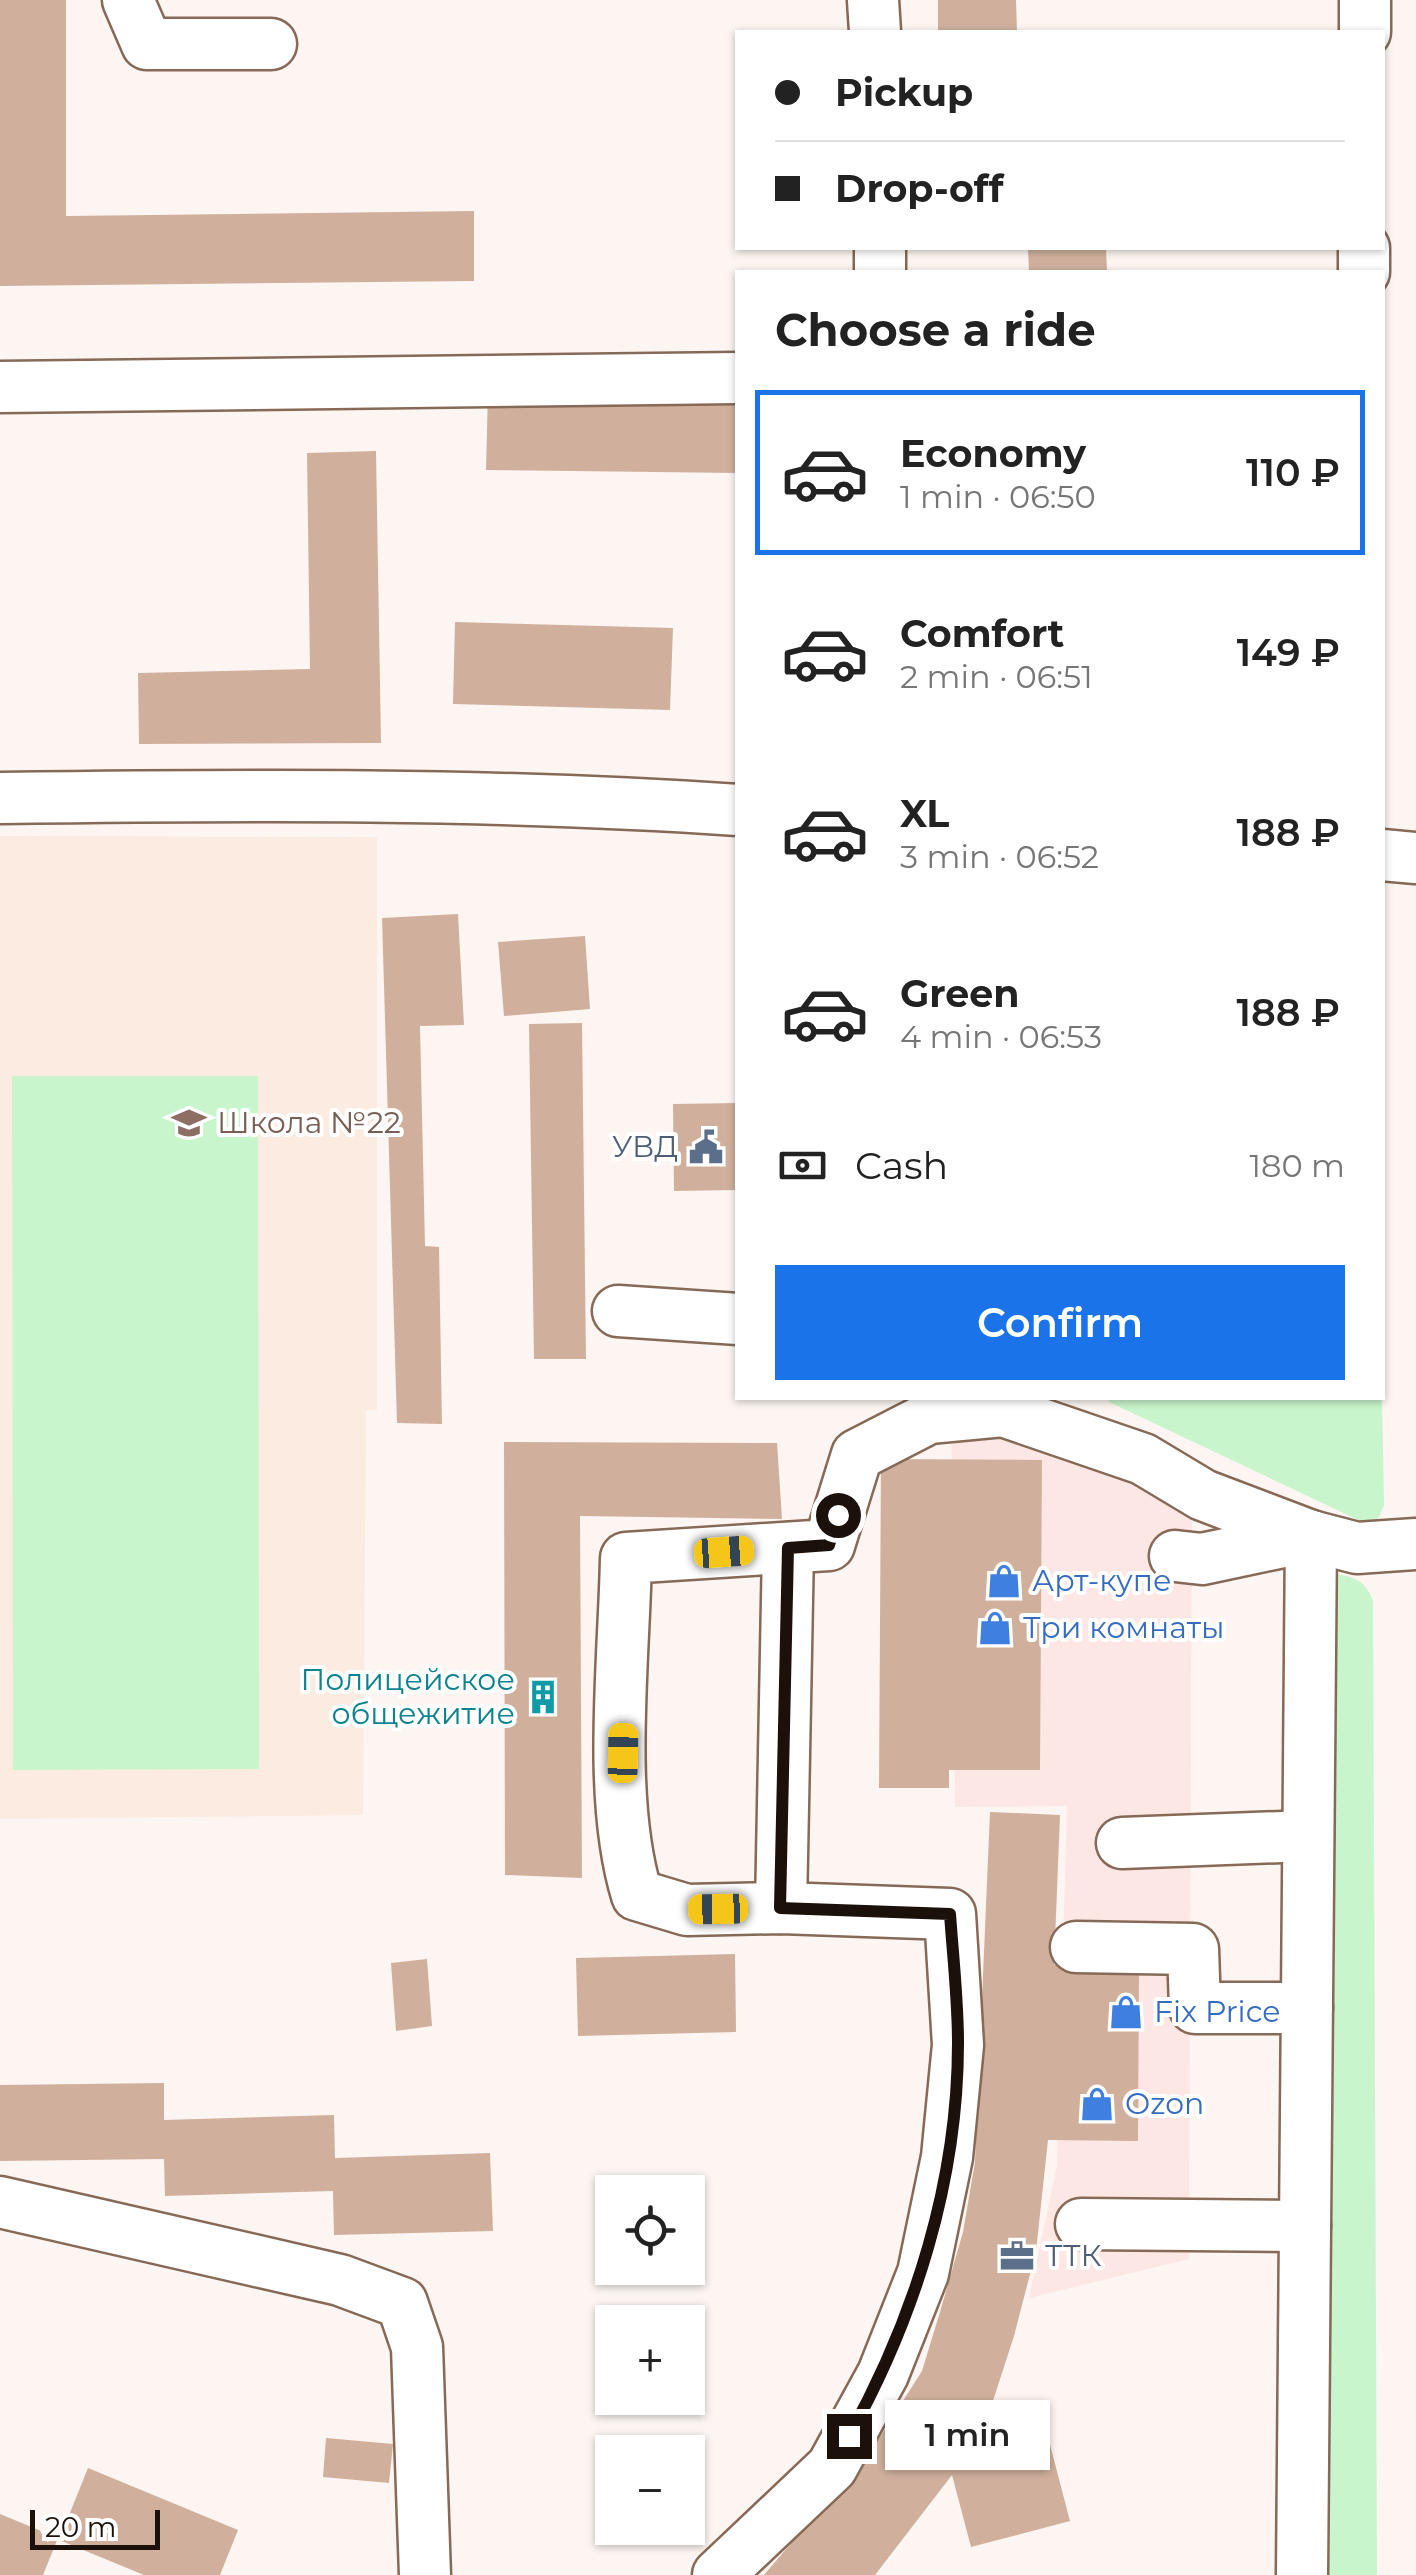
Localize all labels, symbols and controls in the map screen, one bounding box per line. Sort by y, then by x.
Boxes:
text: Pickup [835,69,973,116]
text: Drop-off [835,165,1004,212]
text: Choose a ride [775,302,1096,357]
icon: car [780,428,870,518]
text: Economy [900,430,1086,477]
text: 110 ₽ [1246,449,1340,496]
text: 1 min · 06:50 [900,477,1096,516]
icon: car [780,608,870,698]
text: Comfort [900,610,1064,657]
text: 149 ₽ [1237,629,1340,676]
text: 2 min · 06:51 [900,657,1093,696]
icon: car [780,788,870,878]
text: XL [900,790,949,837]
text: 188 ₽ [1237,809,1340,856]
text: 3 min · 06:52 [900,837,1099,876]
icon: car [780,968,870,1058]
text: Green [900,970,1020,1017]
text: 188 ₽ [1237,989,1340,1036]
text: 4 min · 06:53 [900,1017,1102,1056]
school or university icon: Школа №22 [170,1104,208,1142]
place label: Школа №22 [217,1104,401,1141]
place label: УВД [612,1128,678,1165]
public building icon: УВД [687,1128,725,1166]
icon: cash [775,1138,830,1193]
text: Cash [855,1142,948,1189]
text: 180 m [1250,1146,1345,1185]
button: Confirm [775,1265,1345,1380]
route start [816,1493,861,1538]
car [693,1535,755,1569]
shop icon: Арт-купе [985,1562,1023,1600]
place label: Арт-купе [1032,1562,1172,1599]
shop icon: Три комнаты [976,1609,1014,1647]
place label: Три комнаты [1023,1609,1224,1646]
place label: Полицейское общежитие [301,1661,515,1732]
building icon: Полицейское общежитие [524,1678,562,1716]
car [607,1723,639,1783]
car [688,1893,748,1925]
shop icon: Fix Price [1107,1993,1145,2031]
place label: Fix Price [1154,1993,1280,2030]
shop icon: Ozon [1078,2085,1116,2123]
place label: Ozon [1125,2085,1204,2122]
map controls [595,2175,705,2545]
button: locate [595,2175,705,2285]
office icon: ТТК [998,2237,1036,2275]
place label: ТТК [1045,2237,1102,2274]
button: + [595,2305,705,2415]
callout: 1 min [884,2401,1049,2471]
route end [827,2414,872,2459]
text: 1 min [925,2415,1010,2454]
button: − [595,2435,705,2545]
scale bar [30,2505,160,2550]
text: 20 m [45,2510,116,2544]

